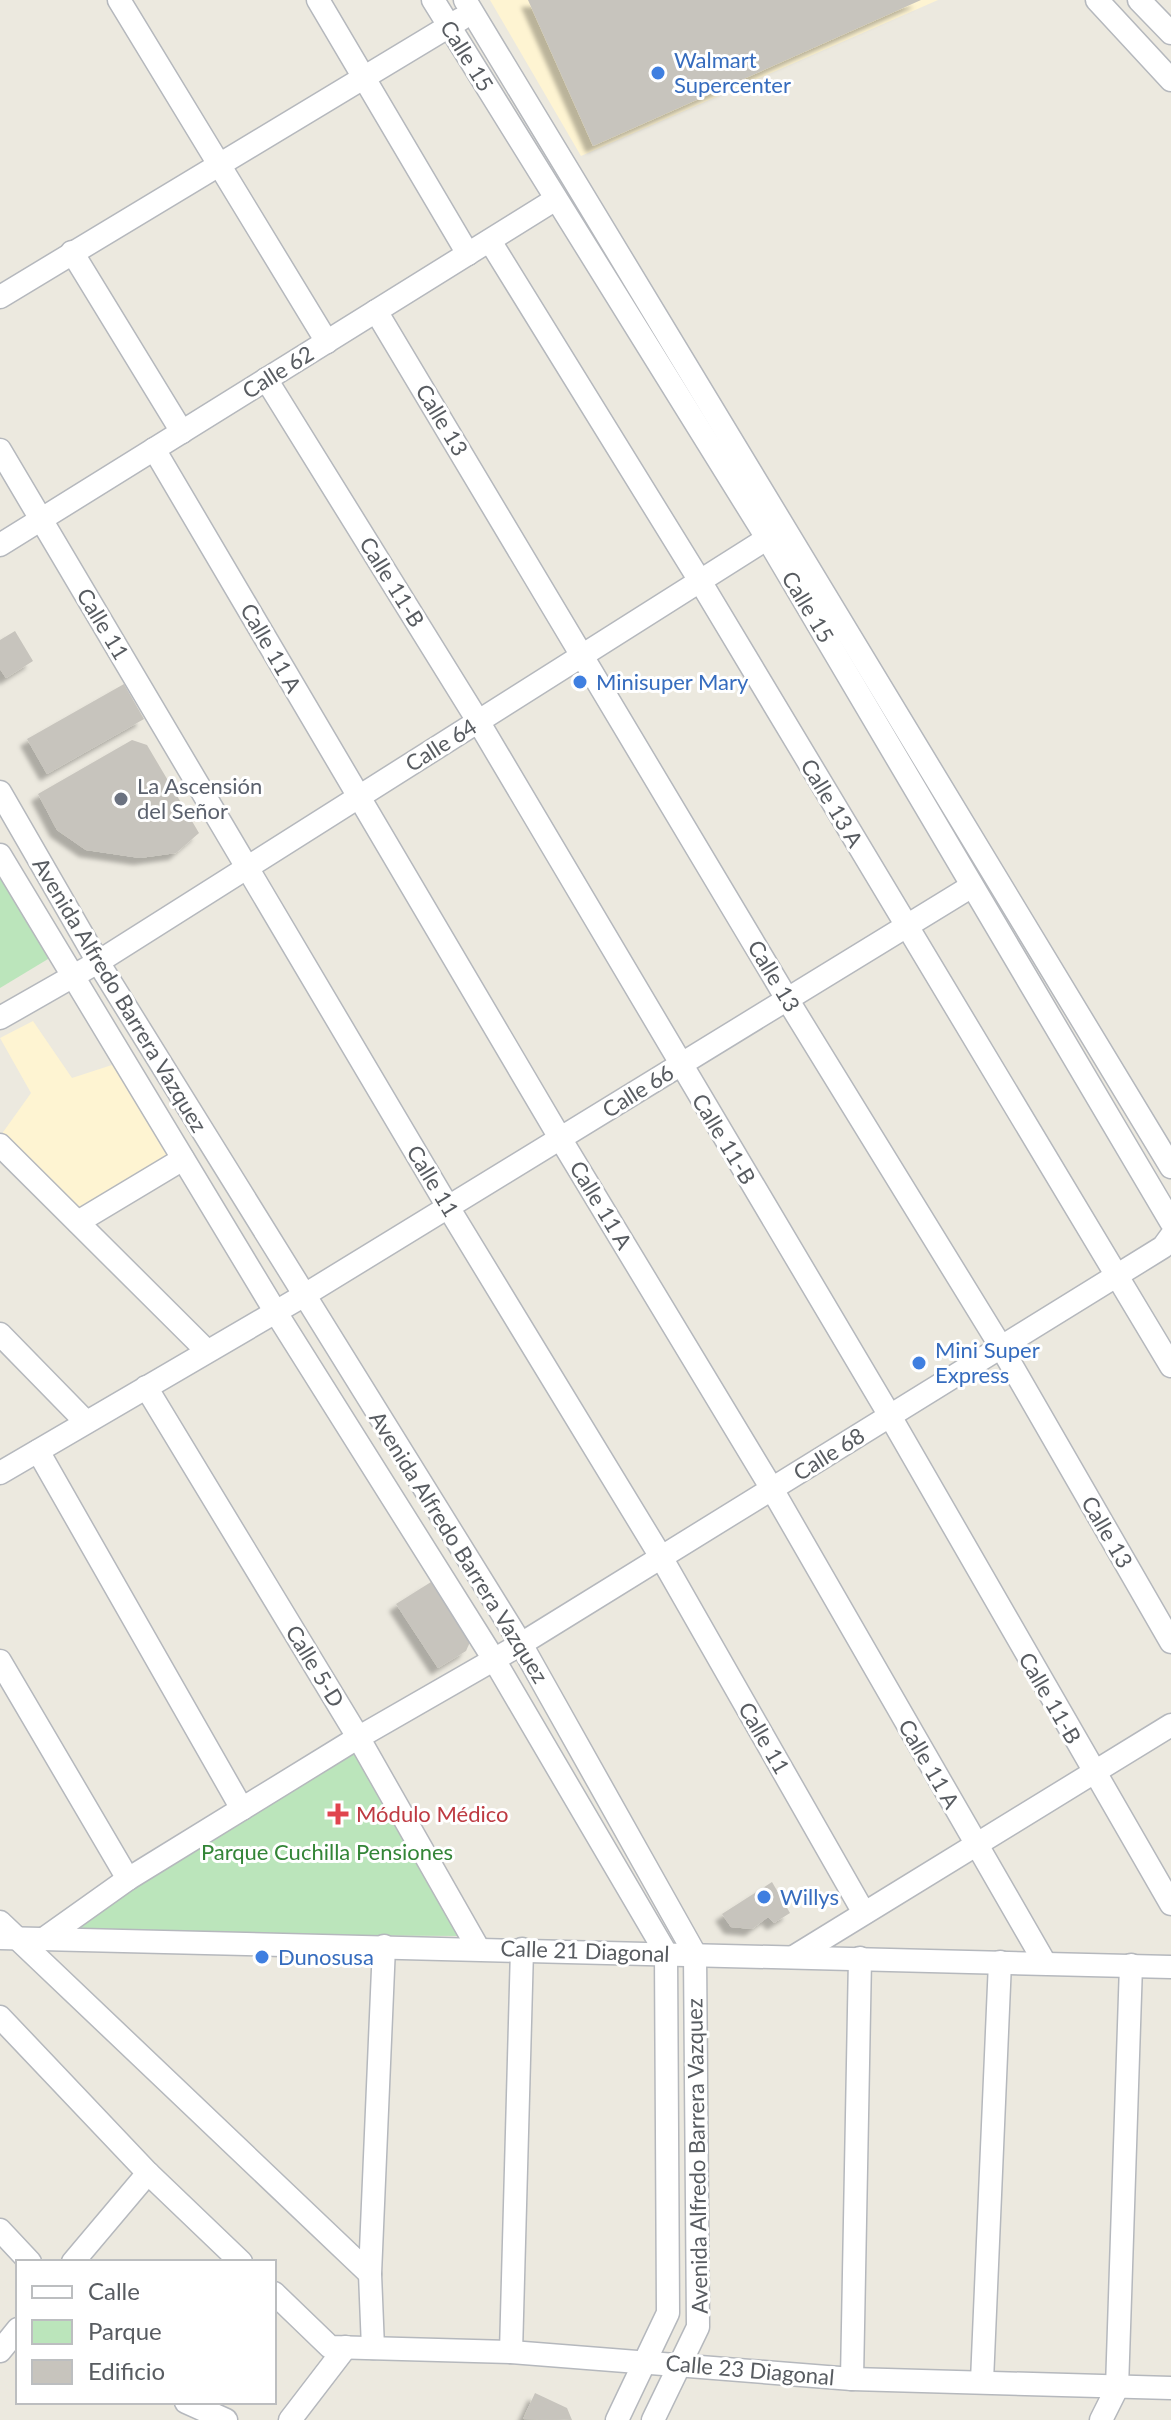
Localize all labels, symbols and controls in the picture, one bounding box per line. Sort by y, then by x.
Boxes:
street label: Calle 15 [435,15,500,96]
place label: Walmart Supercenter [674,46,791,98]
marker: Walmart Supercenter [649,64,667,82]
street label: Calle 62 [237,339,318,404]
street label: Calle 13 [411,379,474,460]
street label: Calle 11-B [354,532,431,632]
street label: Calle 15 [777,566,840,647]
street label: Calle 11 [72,583,135,664]
street label: Calle 11 A [235,598,308,697]
place label: Minisuper Mary [596,668,749,695]
marker: Minisuper Mary [571,673,589,691]
street label: Calle 64 [400,712,481,777]
street label: Calle 13 A [795,754,869,852]
place label: La Ascensión del Señor [137,772,262,824]
marker: La Ascensión del Señor [112,790,130,808]
street label: Avenida Alfredo Barrera Vazquez [28,853,213,1137]
street label: Calle 13 [743,935,806,1016]
street label: Calle 66 [597,1058,678,1123]
street label: Calle 11-B [687,1088,762,1189]
street label: Calle 11 [402,1140,465,1221]
street label: Calle 11 A [564,1156,638,1254]
place label: Mini Super Express [935,1336,1040,1388]
marker: Mini Super Express [910,1354,928,1372]
street label: Avenida Alfredo Barrera Vazquez [364,1406,555,1688]
street label: Calle 68 [788,1421,869,1486]
street label: Calle 13 [1076,1491,1139,1573]
street label: Calle 5-D [280,1620,350,1712]
street label: Calle 11-B [1013,1647,1087,1748]
street label: Calle 11 [733,1697,796,1779]
street label: Calle 11 A [893,1714,966,1813]
place label: Módulo Médico [356,1800,509,1827]
marker: Módulo Médico [327,1803,349,1825]
park label: Parque Cuchilla Pensiones [201,1838,453,1865]
place label: Willys [780,1883,839,1910]
marker: Willys [755,1888,773,1906]
street label: Calle 21 Diagonal [500,1934,670,1967]
place label: Dunosusa [278,1943,374,1970]
marker: Dunosusa [253,1948,271,1966]
street label: Avenida Alfredo Barrera Vazquez [680,1998,713,2314]
legend [16,2260,276,2404]
text: Calle [88,2276,140,2305]
text: Parque [88,2316,162,2345]
street label: Calle 23 Diagonal [665,2349,836,2390]
text: Edificio [88,2356,165,2385]

